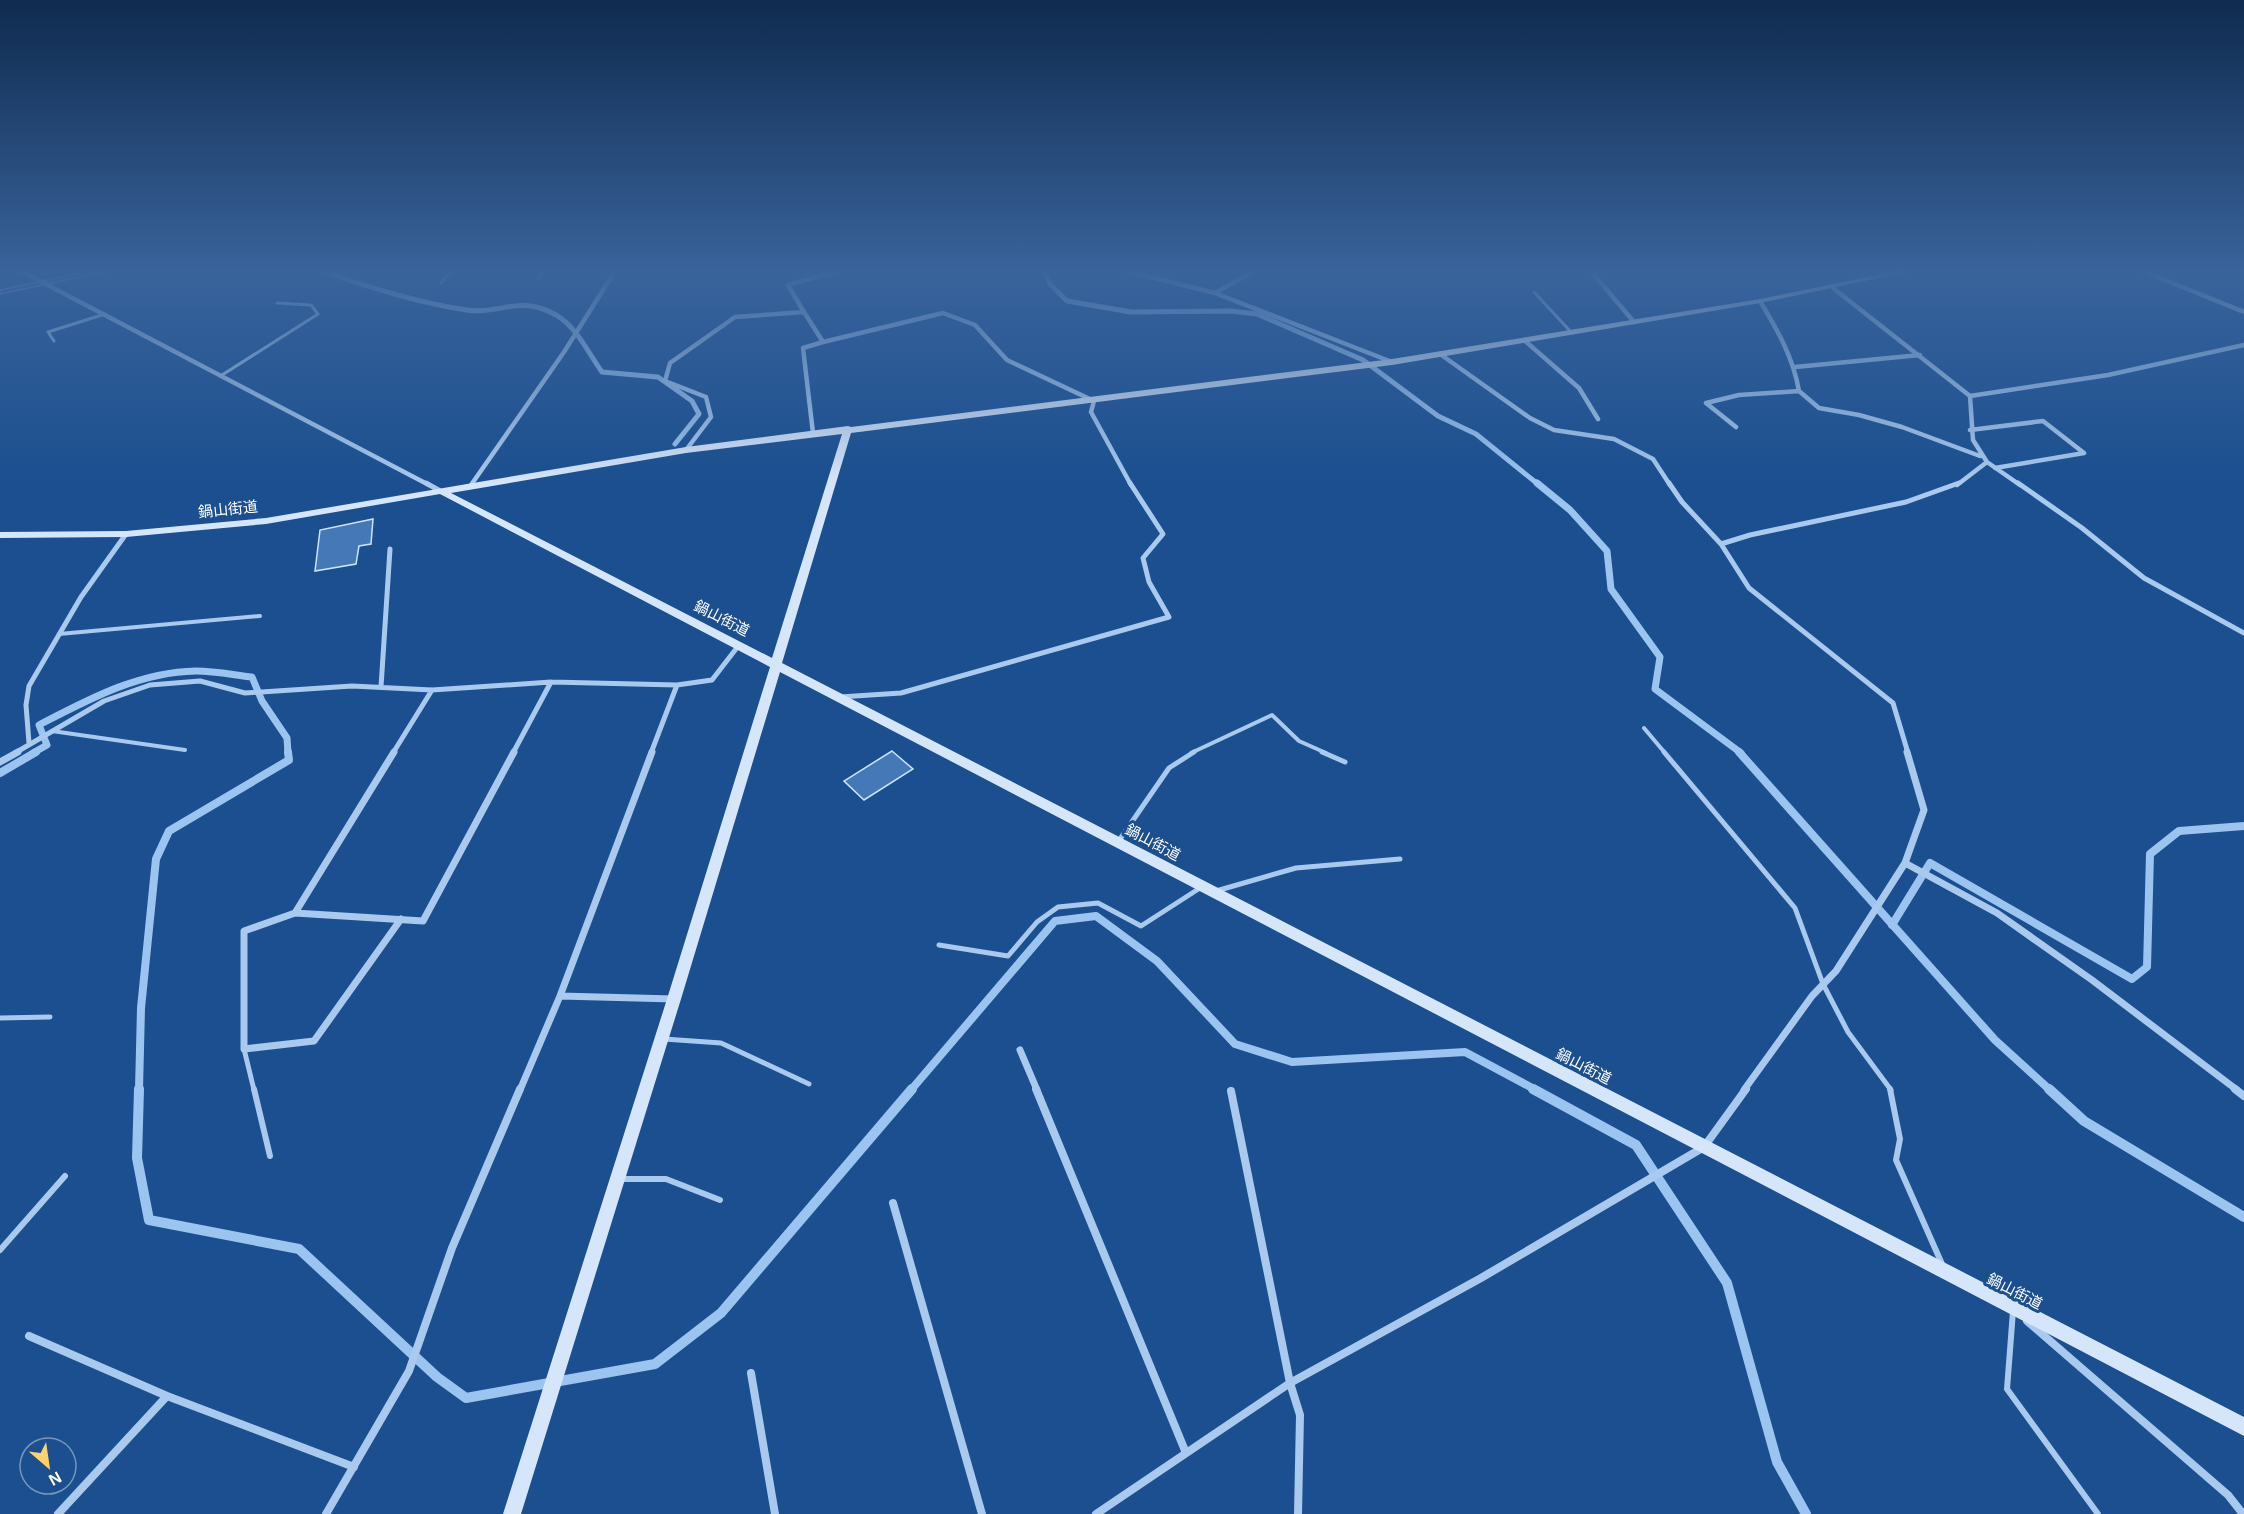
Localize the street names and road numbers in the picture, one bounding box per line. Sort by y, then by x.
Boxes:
street label: 鍋山街道 [197,497,259,521]
street label: 鍋山街道 [691,597,753,639]
street label: 鍋山街道 [1123,820,1183,864]
street label: 鍋山街道 [1553,1045,1615,1087]
street label: 鍋山街道 [1984,1270,2046,1312]

